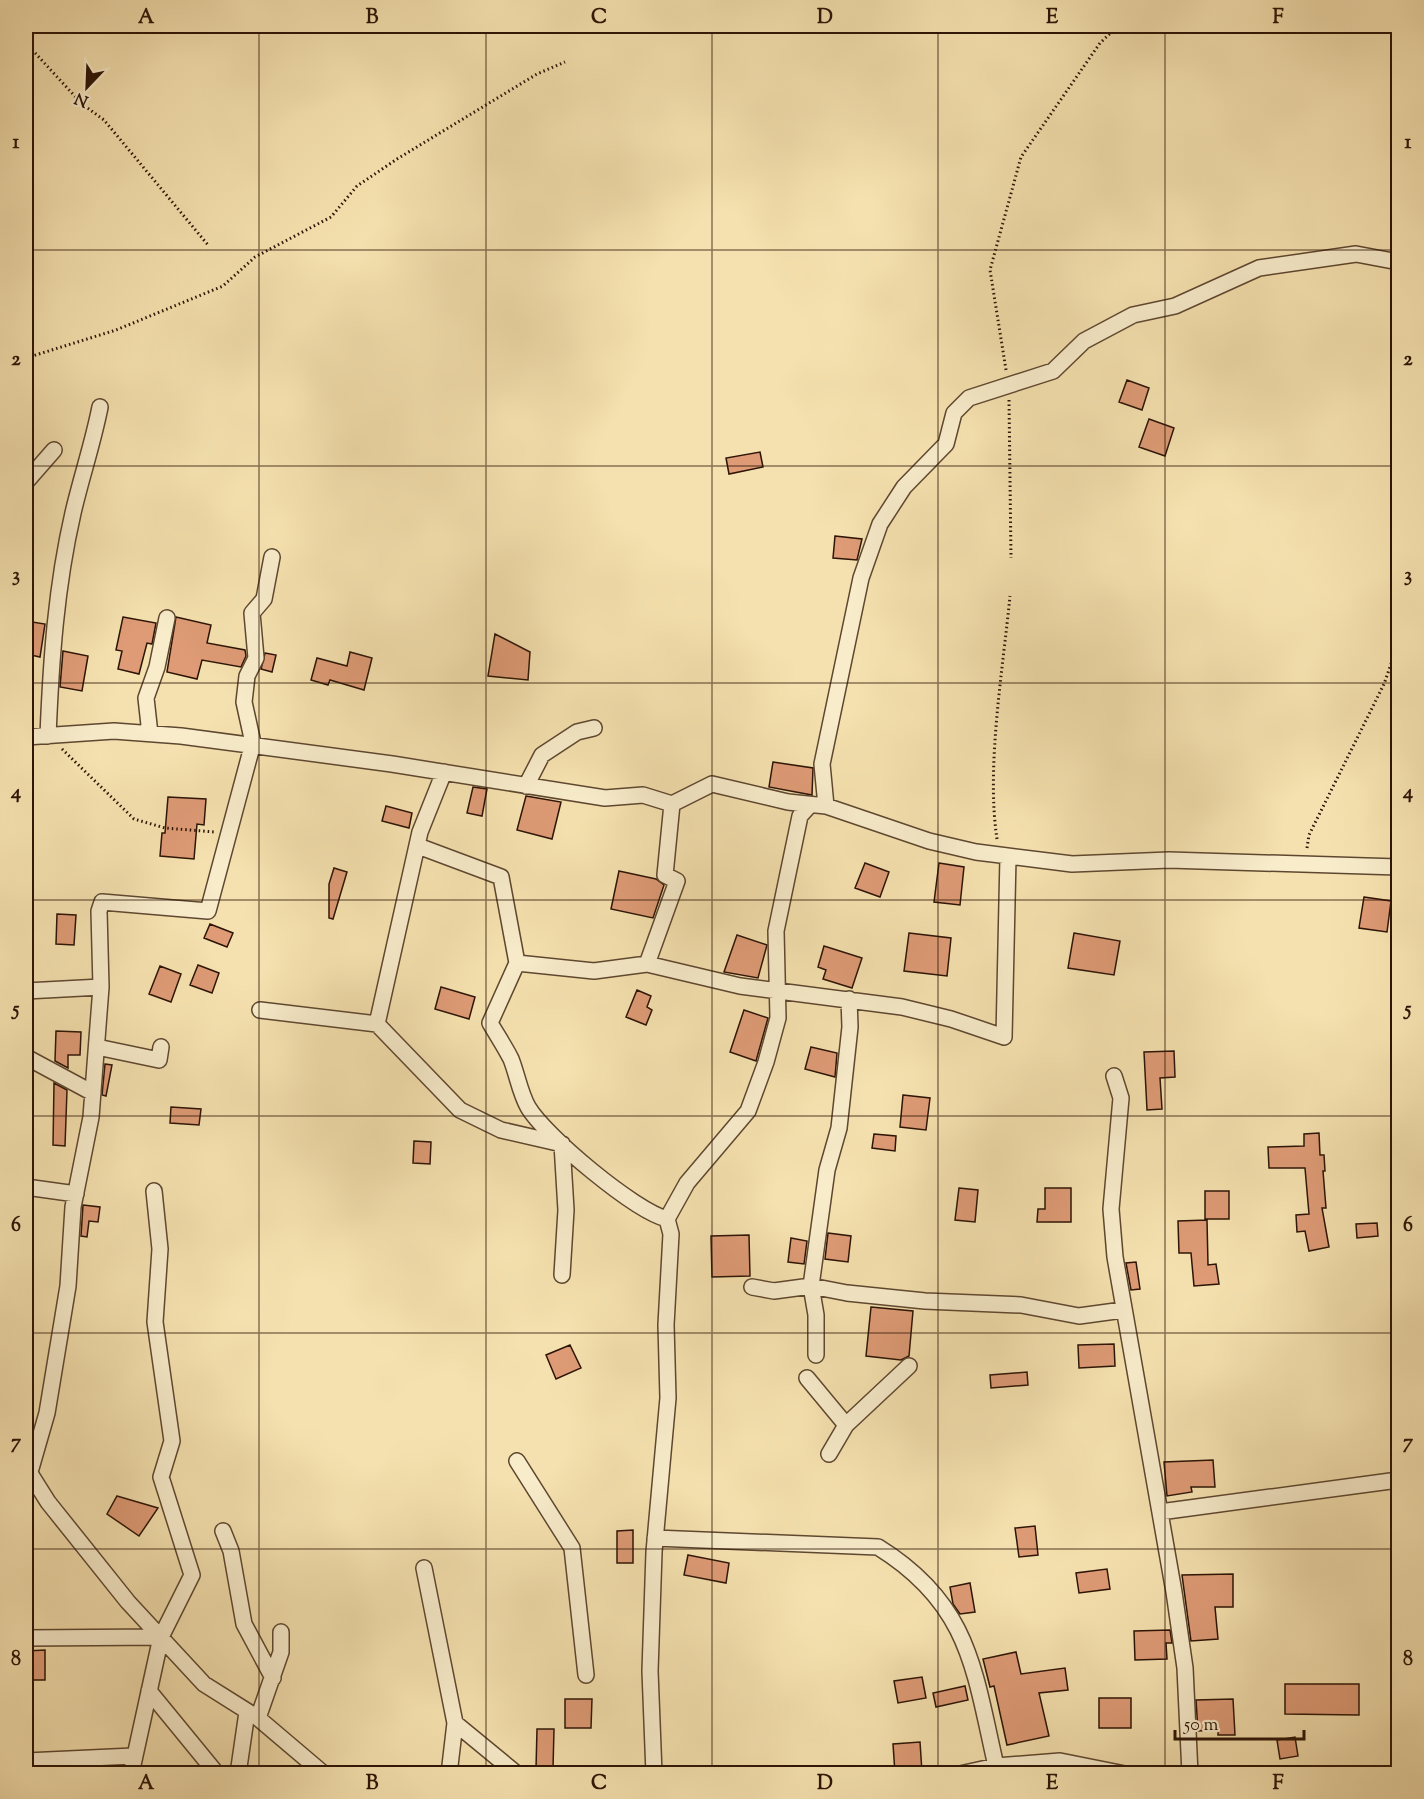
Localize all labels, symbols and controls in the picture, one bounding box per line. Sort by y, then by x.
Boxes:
text: A [138,4,155,33]
text: B [366,4,379,33]
text: C [591,4,607,33]
text: D [817,4,833,33]
text: E [1046,4,1059,33]
text: F [1272,4,1284,33]
north arrow [57,57,117,117]
text: N [72,85,92,112]
text: 1 [13,129,20,158]
text: 1 [1405,129,1412,158]
text: 2 [11,346,21,375]
text: 2 [1403,346,1413,375]
text: 3 [12,562,20,591]
text: 3 [1404,562,1412,591]
text: 4 [10,779,21,808]
text: 4 [1402,779,1413,808]
text: 5 [11,996,20,1025]
text: 5 [1403,996,1412,1025]
text: 6 [11,1212,21,1241]
text: 6 [1403,1212,1413,1241]
text: 7 [11,1429,22,1458]
text: 7 [1403,1429,1414,1458]
text: 8 [11,1646,21,1675]
text: 8 [1403,1646,1413,1675]
scale bar [1175,1703,1304,1741]
text: 50 m [1183,1713,1219,1739]
text: A [138,1770,155,1799]
text: B [366,1770,379,1799]
text: C [591,1770,607,1799]
text: D [817,1770,833,1799]
text: E [1046,1770,1059,1799]
text: F [1272,1770,1284,1799]

